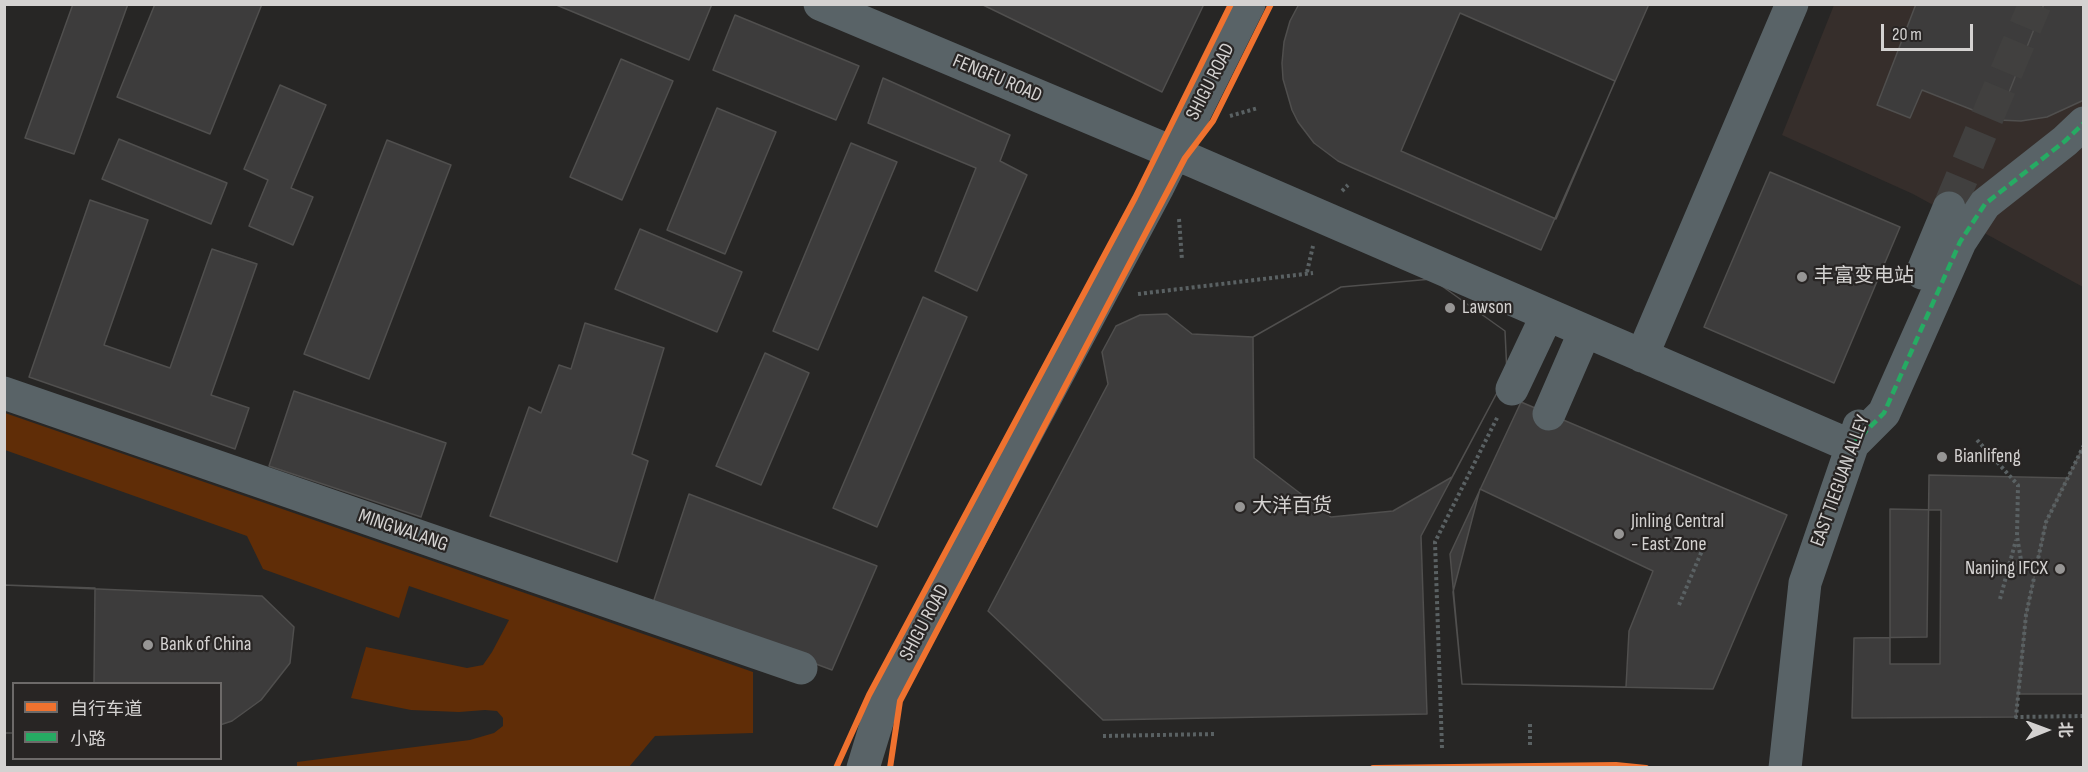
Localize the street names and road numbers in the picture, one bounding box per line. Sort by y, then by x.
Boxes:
street label: SHIGU ROAD [1181,40,1241,124]
street label: FENGFU ROAD [949,50,1045,108]
street label: EAST TIEGUAN ALLEY [1806,412,1876,550]
street label: MINGWALANG [355,504,451,558]
street label: SHIGU ROAD [895,581,955,665]

